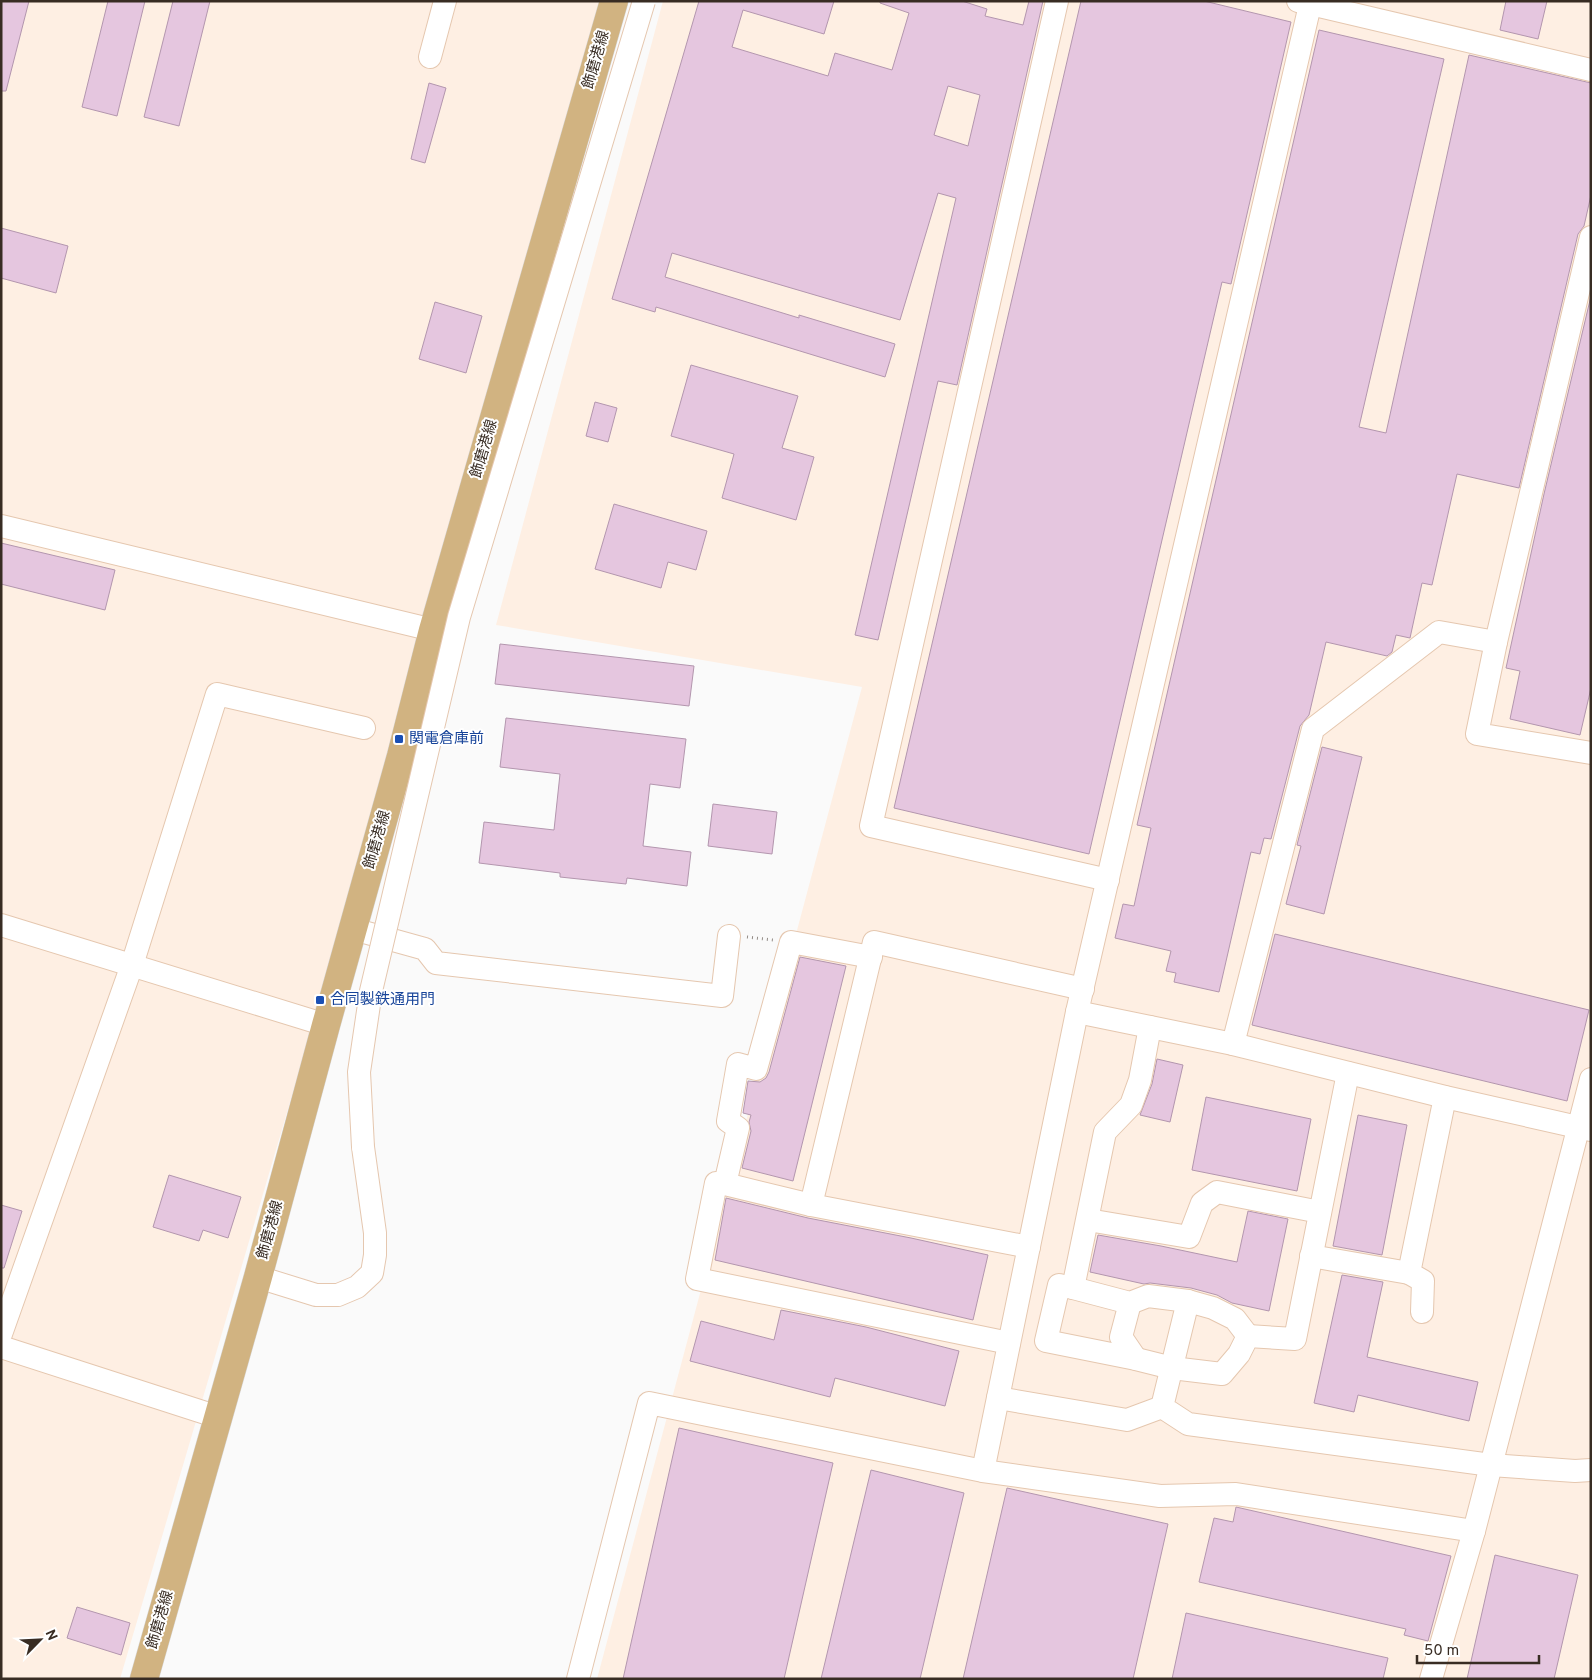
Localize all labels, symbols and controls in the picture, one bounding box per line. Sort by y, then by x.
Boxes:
street label: 飾磨港線 [579,28,614,91]
street label: 飾磨港線 [467,417,502,480]
place label: 関電倉庫前 [409,730,484,749]
marker: 関電倉庫前 [393,733,405,745]
street label: 飾磨港線 [360,808,395,871]
place label: 合同製鉄通用門 [330,991,435,1010]
marker: 合同製鉄通用門 [314,994,326,1006]
street label: 飾磨港線 [253,1198,288,1261]
street label: 飾磨港線 [143,1588,178,1651]
north arrow [15,1615,65,1665]
text: N [41,1627,60,1643]
scale bar [1417,1632,1540,1664]
text: 50 m [1424,1642,1459,1661]

